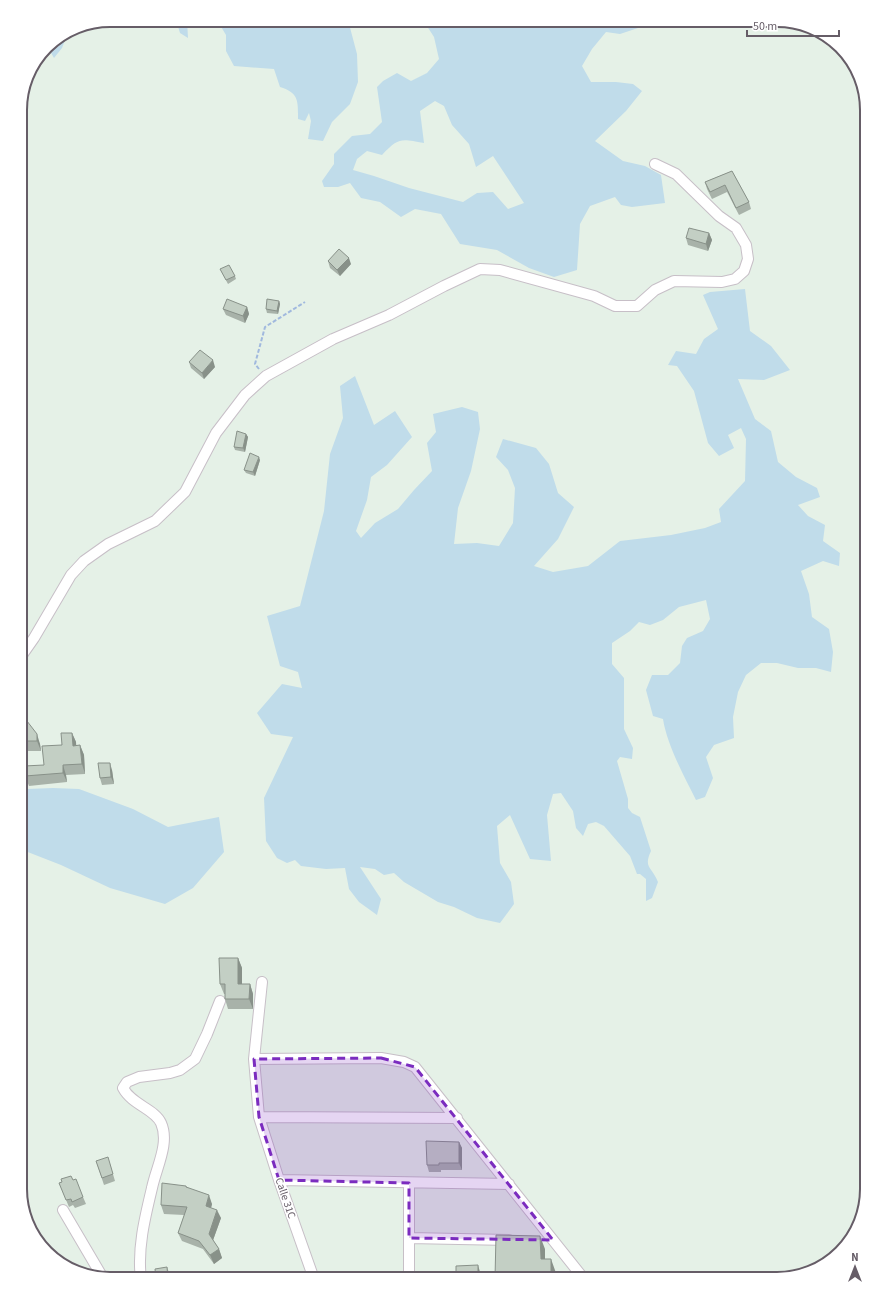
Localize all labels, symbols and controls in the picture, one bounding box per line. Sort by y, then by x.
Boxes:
scale bar [747,12,839,38]
text: 50 m [753,18,777,35]
street label: Calle 31C [272,1176,300,1221]
north arrow [835,1247,875,1287]
text: N [851,1250,859,1265]

